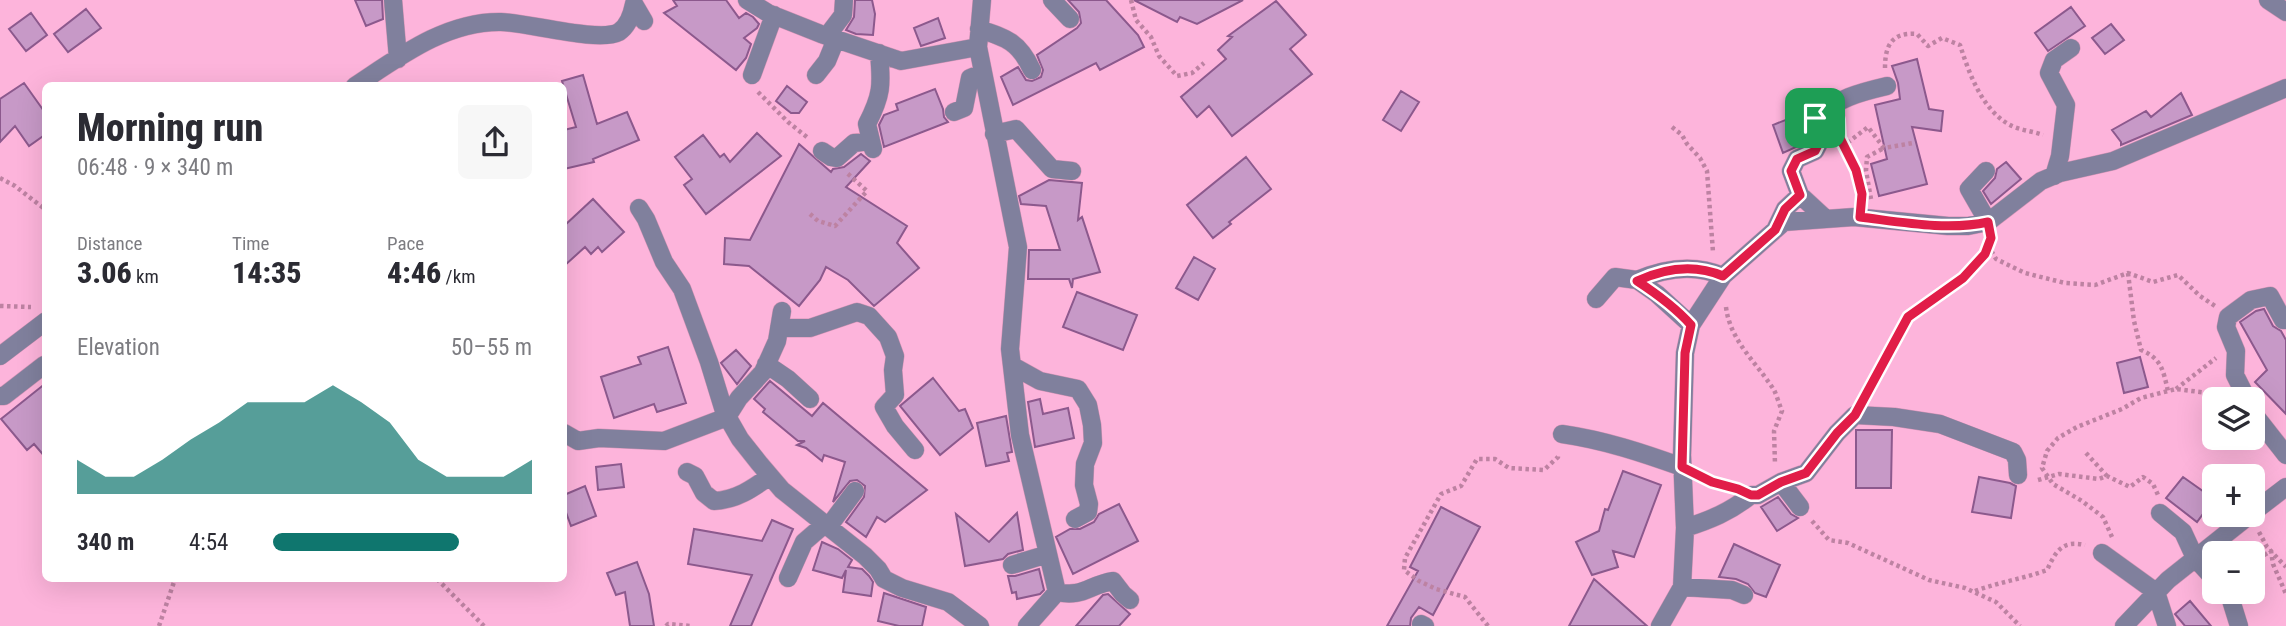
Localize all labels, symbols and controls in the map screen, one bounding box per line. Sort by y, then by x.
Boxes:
pin [1785,88,1845,148]
icon: arrive [1796,99,1834,137]
button: share [458,105,532,179]
text: Morning run [77,106,263,150]
text: 06:48 · 9 × 340 m [77,154,233,181]
text: Distance [77,232,142,255]
text: Time [232,232,269,255]
text: Pace [387,232,424,255]
text: 3.06 [77,255,132,290]
text: 14:35 [232,255,301,290]
text: 4:46 [387,255,441,290]
text: km [132,265,159,288]
text: /km [441,265,476,288]
text: Elevation [77,334,160,361]
text: 50–55 m [451,334,532,361]
map controls [2202,387,2265,604]
button: layers [2202,387,2265,450]
button: + [2202,464,2265,527]
text: 340 m [77,529,134,556]
text: 4:54 [189,529,228,556]
button: − [2202,541,2265,604]

